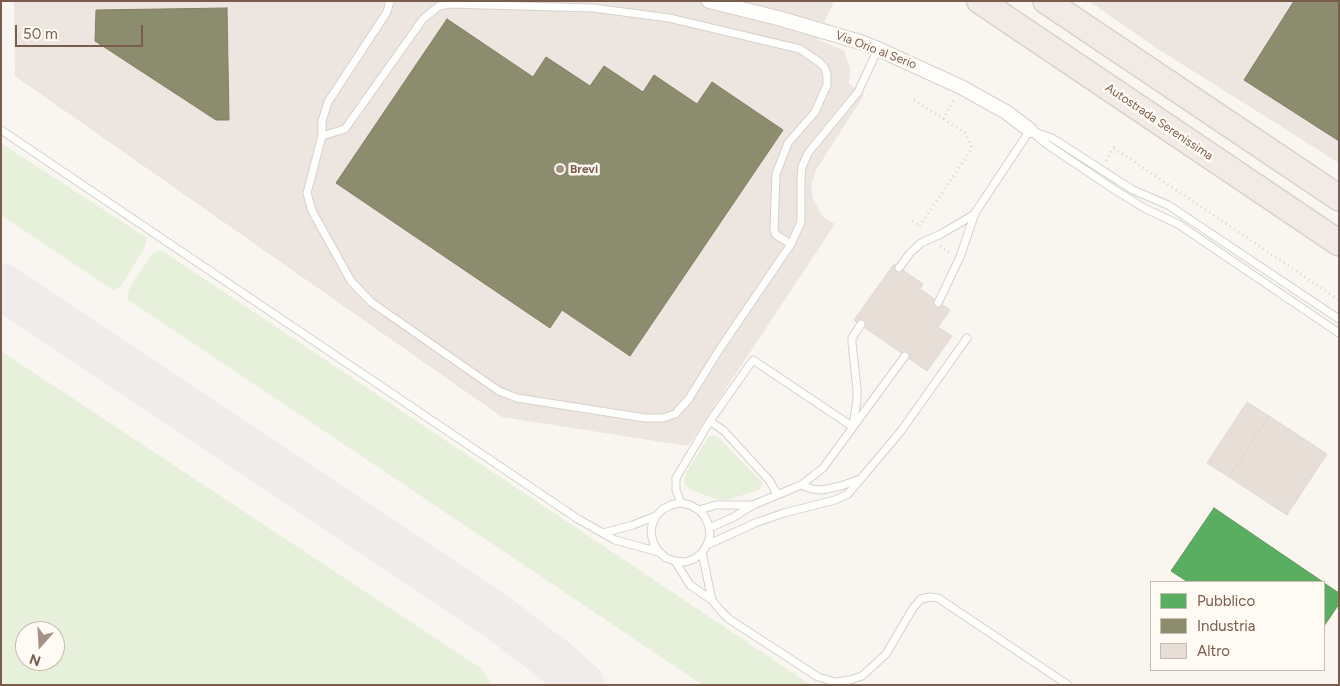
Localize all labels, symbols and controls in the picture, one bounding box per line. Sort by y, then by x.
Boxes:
scale bar [18,15,145,47]
text: 50 m [23,25,58,43]
street label: Via Orio al Serio [833,28,919,72]
street label: Autostrada Serenissima [1102,81,1216,163]
place label: Brevi [570,162,598,176]
marker: Brevi [554,163,566,175]
legend [1150,581,1325,671]
text: Pubblico [1197,592,1255,610]
text: Industria [1197,617,1255,635]
north arrow [15,621,65,671]
text: Altro [1197,642,1230,660]
text: N [27,650,43,670]

